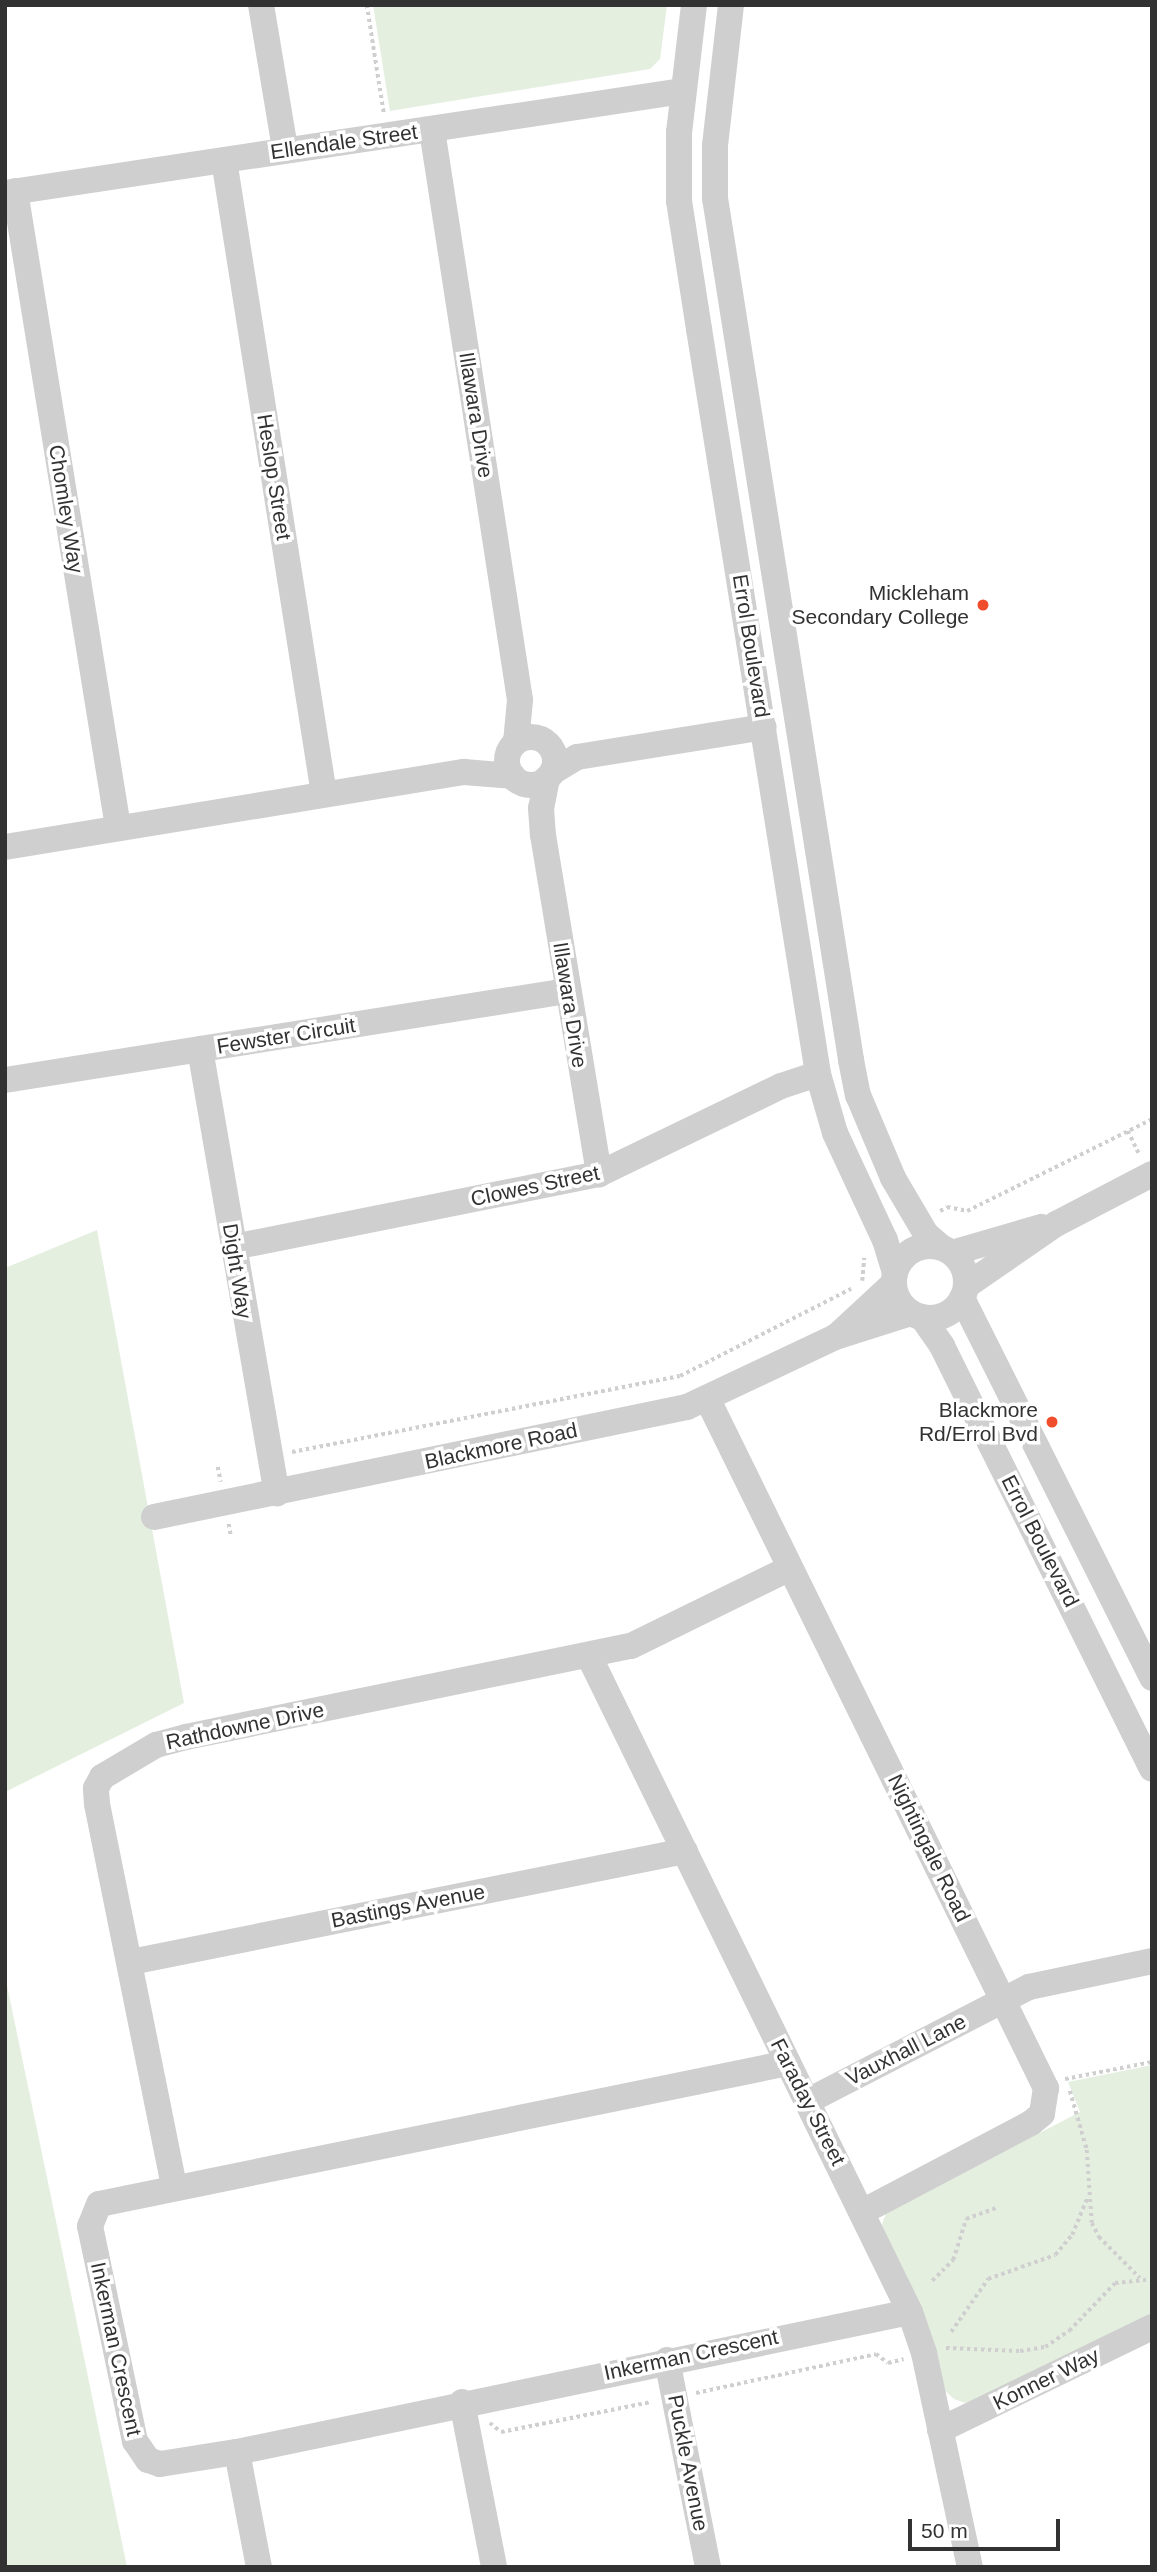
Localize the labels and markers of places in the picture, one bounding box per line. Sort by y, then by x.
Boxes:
place label: Mickleham Secondary College [792,580,969,630]
marker: Mickleham Secondary College [975,597,991,613]
place label: Blackmore Rd/Errol Bvd [919,1397,1038,1447]
marker: Blackmore Rd/Errol Bvd [1044,1414,1060,1430]

